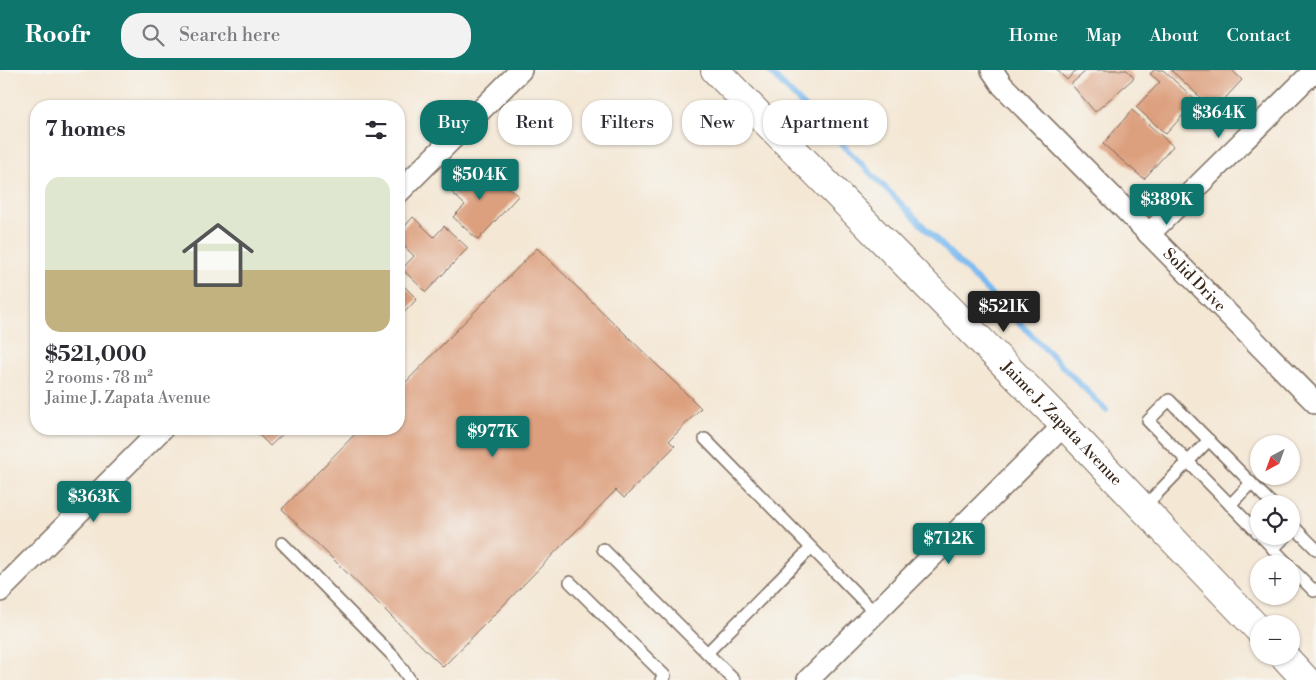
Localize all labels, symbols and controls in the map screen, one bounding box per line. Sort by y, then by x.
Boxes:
search box [121,13,471,58]
text: Roofr [25,20,91,50]
icon: search [139,21,167,49]
text: Search here [179,23,280,47]
text: Home [1009,24,1058,47]
text: Map [1086,24,1122,47]
text: About [1150,24,1199,47]
text: Contact [1227,24,1291,47]
pin: $364K [1184,97,1254,139]
chip: Buy [420,100,488,145]
chip: Rent [498,100,572,145]
chip: Filters [582,100,672,145]
chip: New [682,100,753,145]
chip: Apartment [763,100,887,145]
text: $364K [1192,103,1246,123]
icon: filters [362,116,390,144]
text: 7 homes [45,117,126,143]
pin: $504K [445,158,515,201]
text: $504K [453,165,507,185]
pin: $389K [1132,184,1202,226]
text: $389K [1141,190,1193,210]
icon: home [173,210,263,300]
street label: Solid Drive [1159,244,1230,316]
pin: $521K [969,290,1039,333]
text: $521K [979,297,1029,317]
text: $521,000 [45,342,146,368]
street label: Jaime J. Zapata Avenue [996,356,1126,490]
text: 2 rooms · 78 m² [45,368,153,388]
text: Jaime J. Zapata Avenue [45,388,210,408]
pin: $977K [458,416,528,458]
text: $977K [467,422,519,442]
north arrow [1250,435,1300,485]
map controls [1250,435,1300,665]
pin: $363K [59,480,129,523]
text: $363K [68,487,120,507]
button: locate [1250,495,1300,545]
pin: $712K [914,522,984,565]
text: $712K [924,529,974,549]
button: + [1250,555,1300,605]
button: − [1250,615,1300,665]

